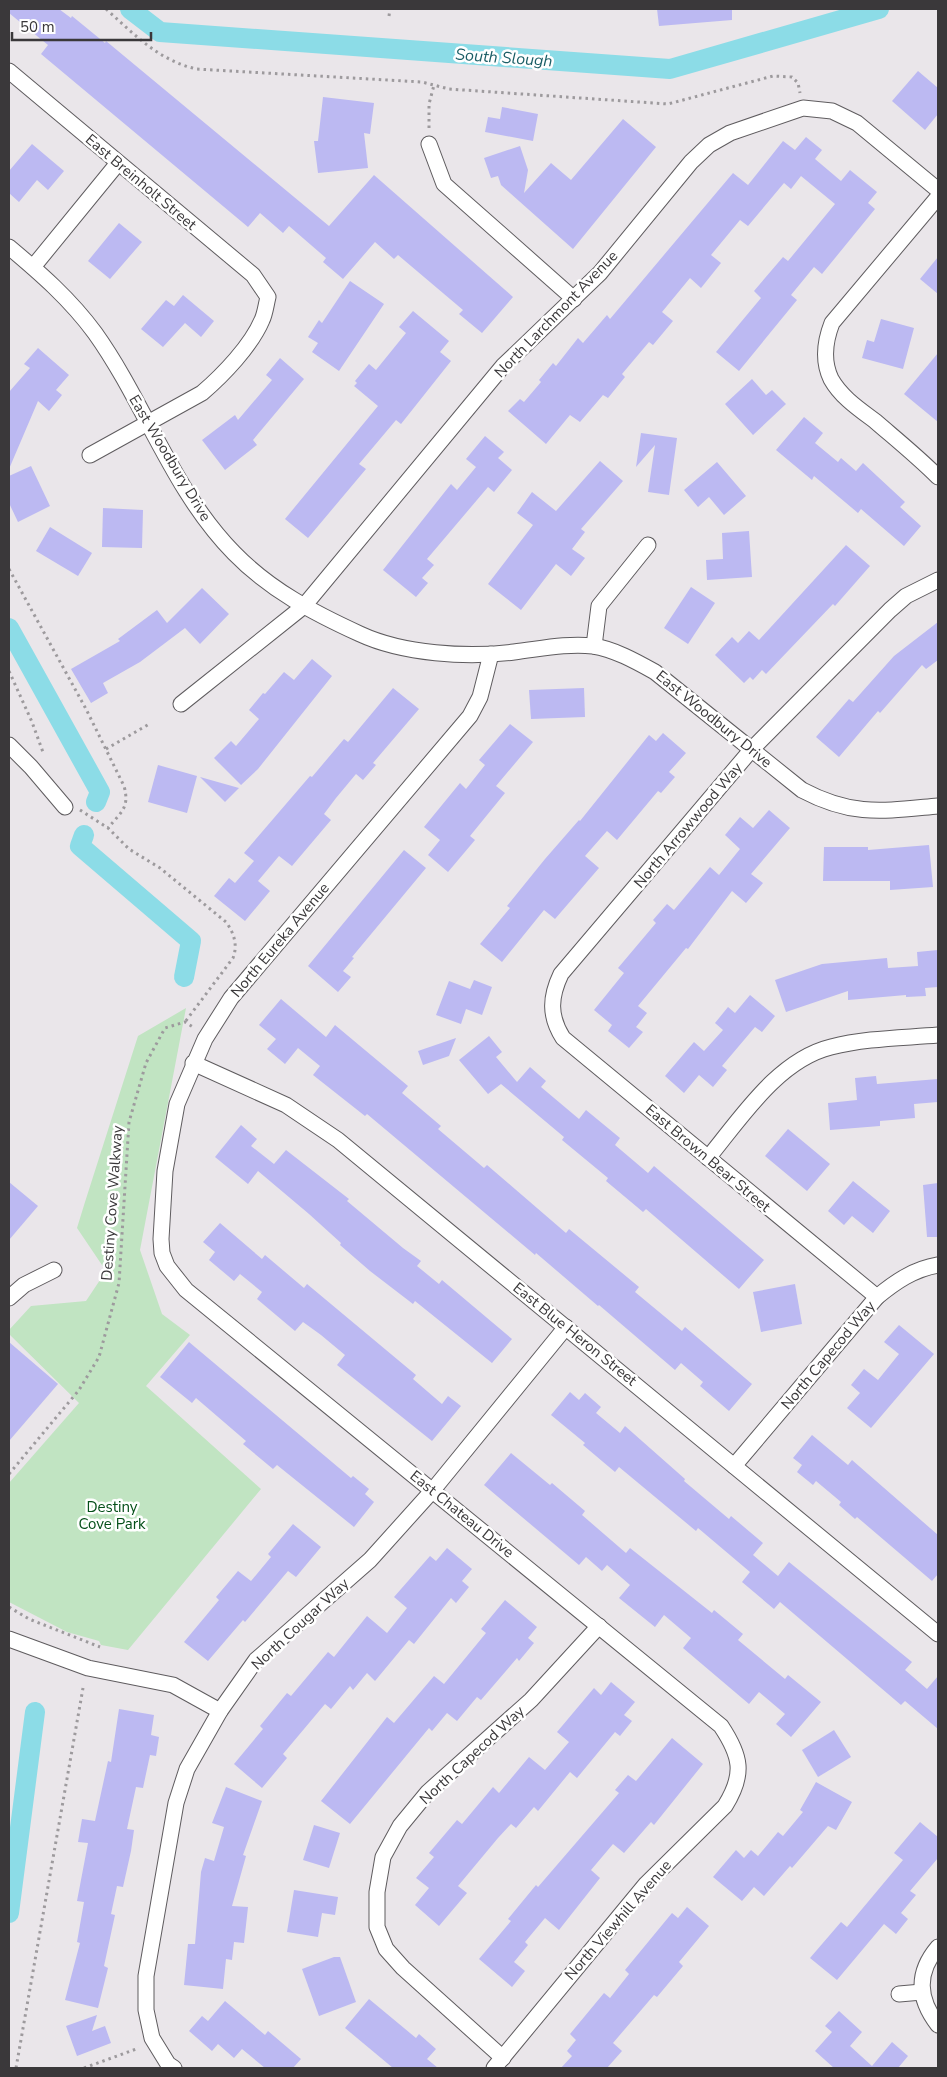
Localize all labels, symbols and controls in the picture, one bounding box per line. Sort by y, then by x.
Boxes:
scale bar [12,10,151,42]
text: 50 m [20,17,55,37]
water label: South Slough [455,44,553,72]
street label: East Breinholt Street [81,130,201,235]
street label: North Larchmont Avenue [490,246,622,382]
street label: East Woodbury Drive [124,391,216,525]
street label: East Woodbury Drive [652,666,776,772]
street label: North Arrowwood Way [629,758,747,892]
street label: North Eureka Avenue [226,879,334,1001]
street label: East Brown Bear Street [641,1100,775,1217]
street label: Destiny Cove Walkway [97,1124,127,1281]
street label: East Blue Heron Street [509,1278,642,1391]
street label: North Capecod Way [777,1296,880,1414]
street label: East Chateau Drive [406,1466,518,1562]
park label: Destiny Cove Park [78,1497,146,1534]
street label: North Cougar Way [247,1573,353,1674]
street label: North Capecod Way [415,1701,529,1809]
street label: North Viewhill Avenue [560,1856,676,1984]

